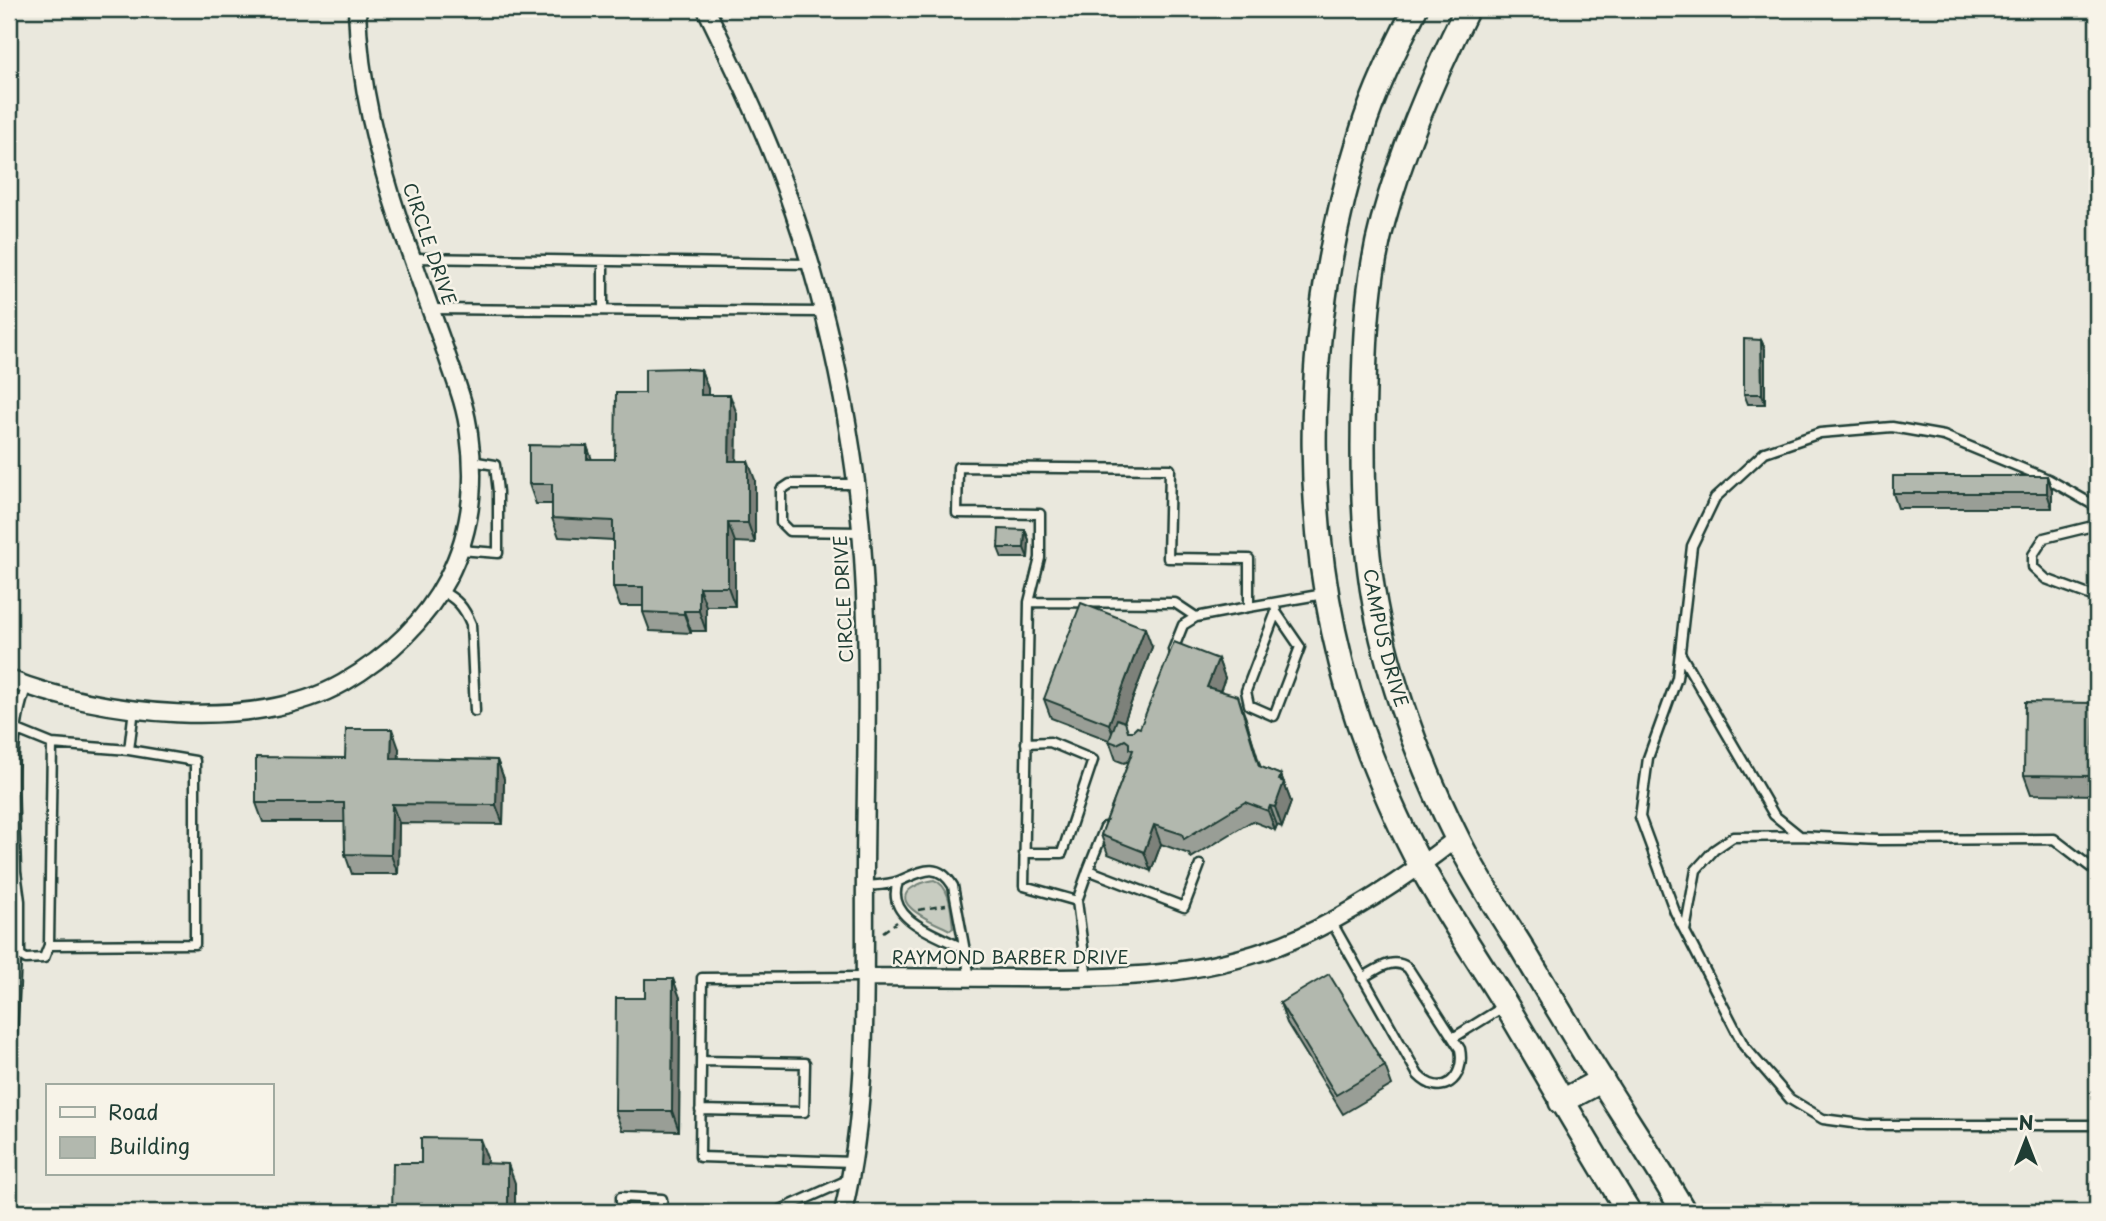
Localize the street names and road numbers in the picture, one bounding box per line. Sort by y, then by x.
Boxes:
street label: CIRCLE DRIVE [397,179,464,308]
street label: CIRCLE DRIVE [826,535,859,664]
street label: CAMPUS DRIVE [1358,567,1416,710]
street label: RAYMOND BARBER DRIVE [891,943,1129,970]

